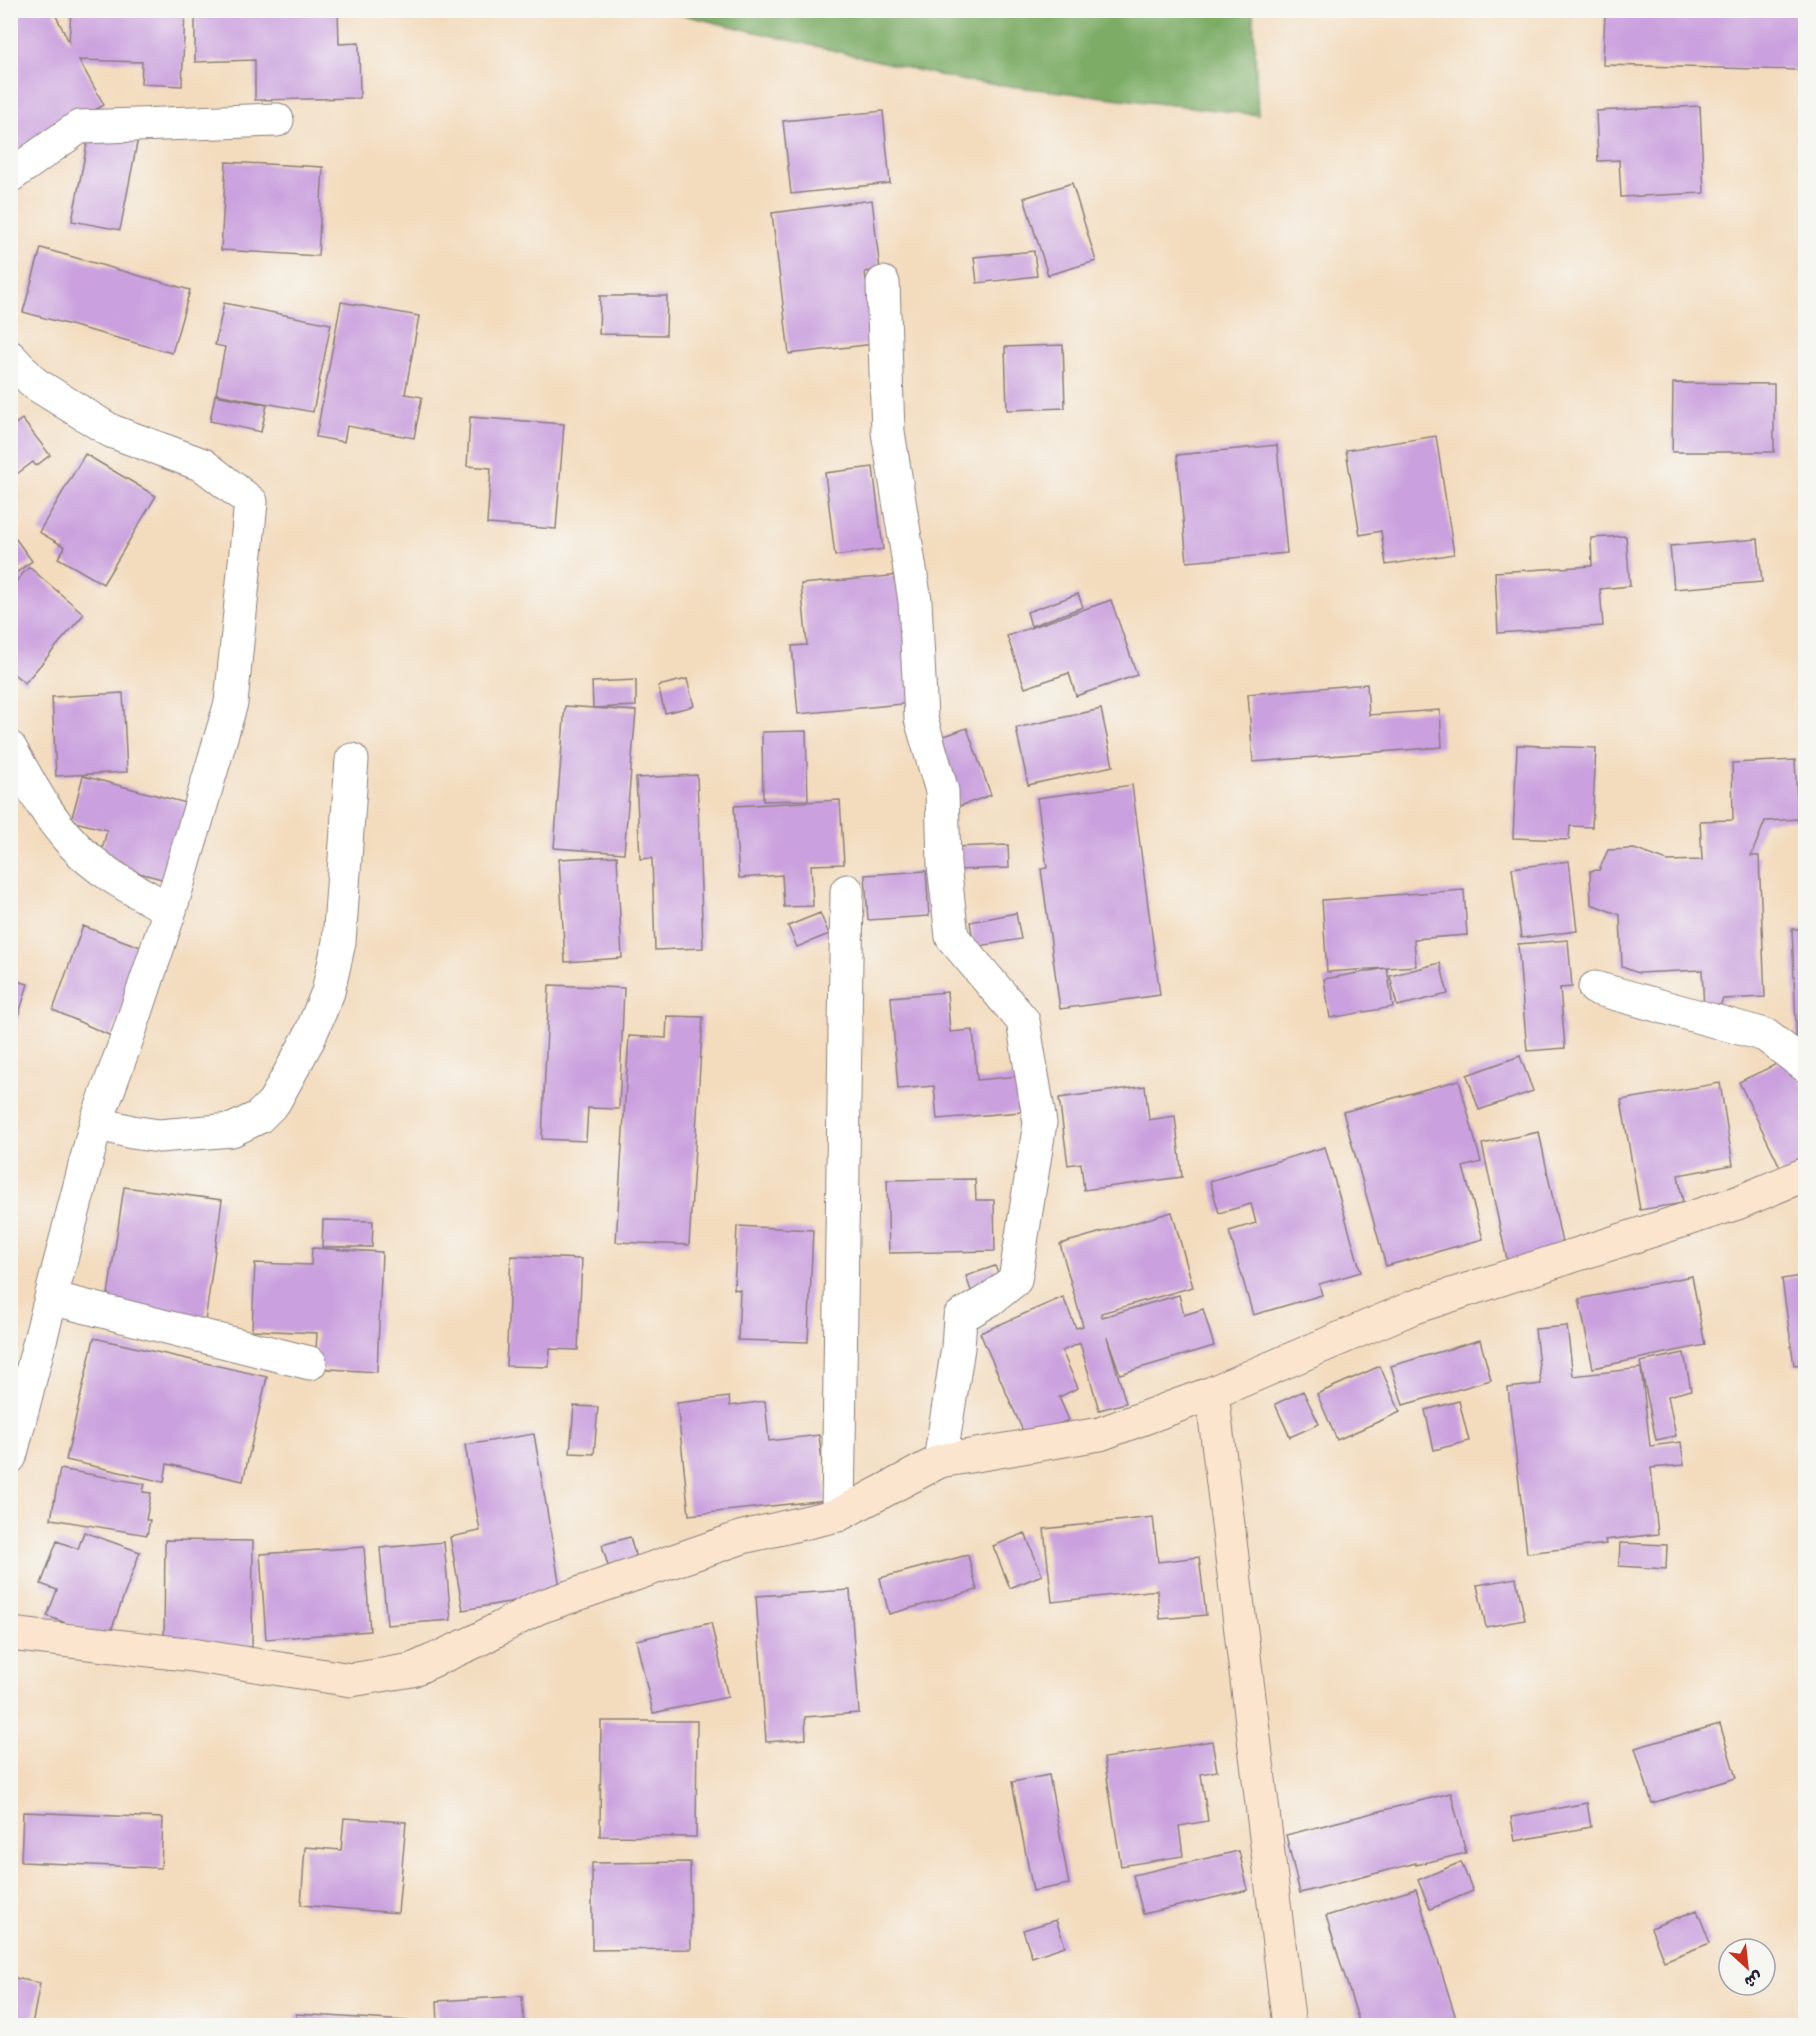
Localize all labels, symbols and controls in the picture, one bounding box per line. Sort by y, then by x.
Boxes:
north arrow [1717,1937,1777,1997]
text: ش [1740,1964,1767,1994]

